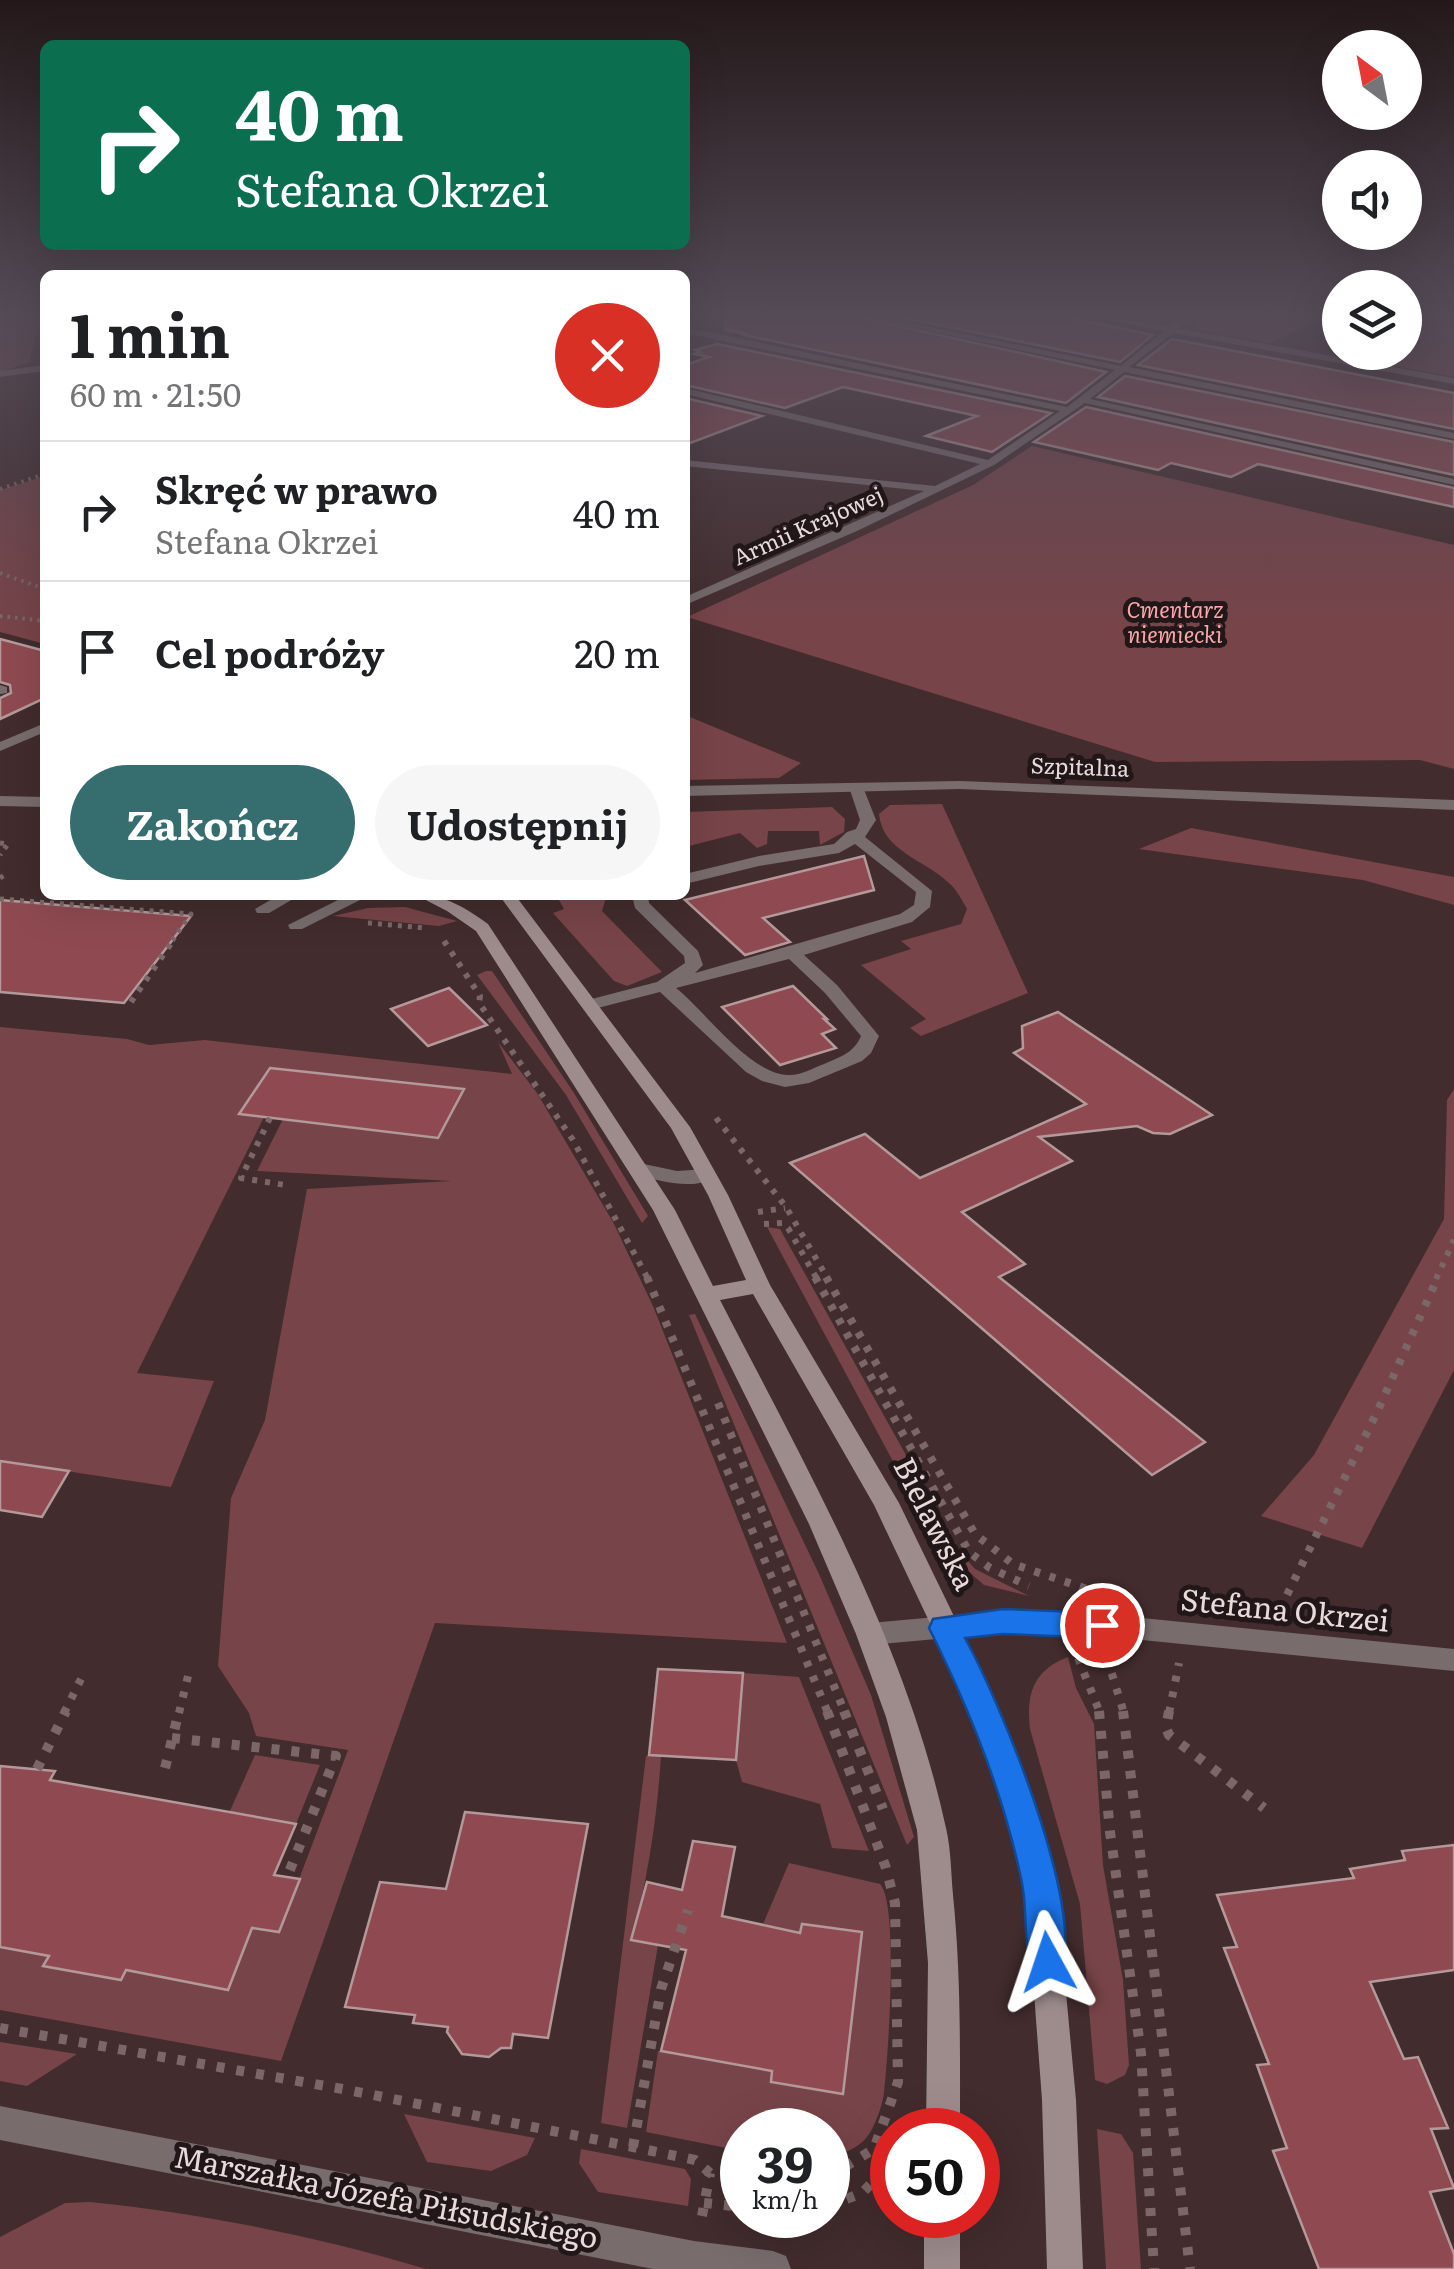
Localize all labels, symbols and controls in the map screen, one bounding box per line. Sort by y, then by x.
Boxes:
north arrow [1322,30,1422,130]
map controls [1322,30,1422,370]
text: 40 m [235,59,404,163]
icon: right [70,80,200,210]
button: sound [1322,150,1422,250]
text: Stefana Okrzei [235,154,549,221]
button: layers [1322,270,1422,370]
text: 1 min [70,287,230,376]
button: close [555,303,660,408]
text: 60 m · 21:50 [70,369,241,417]
text: Skręć w prawo [155,459,438,516]
street label: Armii Krajowej [727,477,888,573]
text: 40 m [573,483,660,540]
icon: right [70,484,125,539]
text: Stefana Okrzei [155,516,378,564]
park label: Cmentarz niemiecki [1126,592,1224,650]
text: Cel podróży [155,623,385,680]
text: 20 m [574,623,660,680]
icon: arrive [70,624,125,679]
street label: Szpitalna [1030,747,1130,784]
button: Zakończ [70,765,355,880]
button: Udostępnij [375,765,660,880]
street label: Bielawska [884,1449,989,1597]
street label: Stefana Okrzei [1179,1575,1392,1641]
pin [1060,1583,1145,1668]
icon: arrive [1075,1598,1130,1653]
position arrow [996,1910,1100,2014]
speed limit sign: 50 [870,2108,1000,2238]
text: 39 [757,2124,813,2198]
street label: Marszałka Józefa Piłsudskiego [171,2132,602,2258]
text: km/h [752,2180,818,2217]

